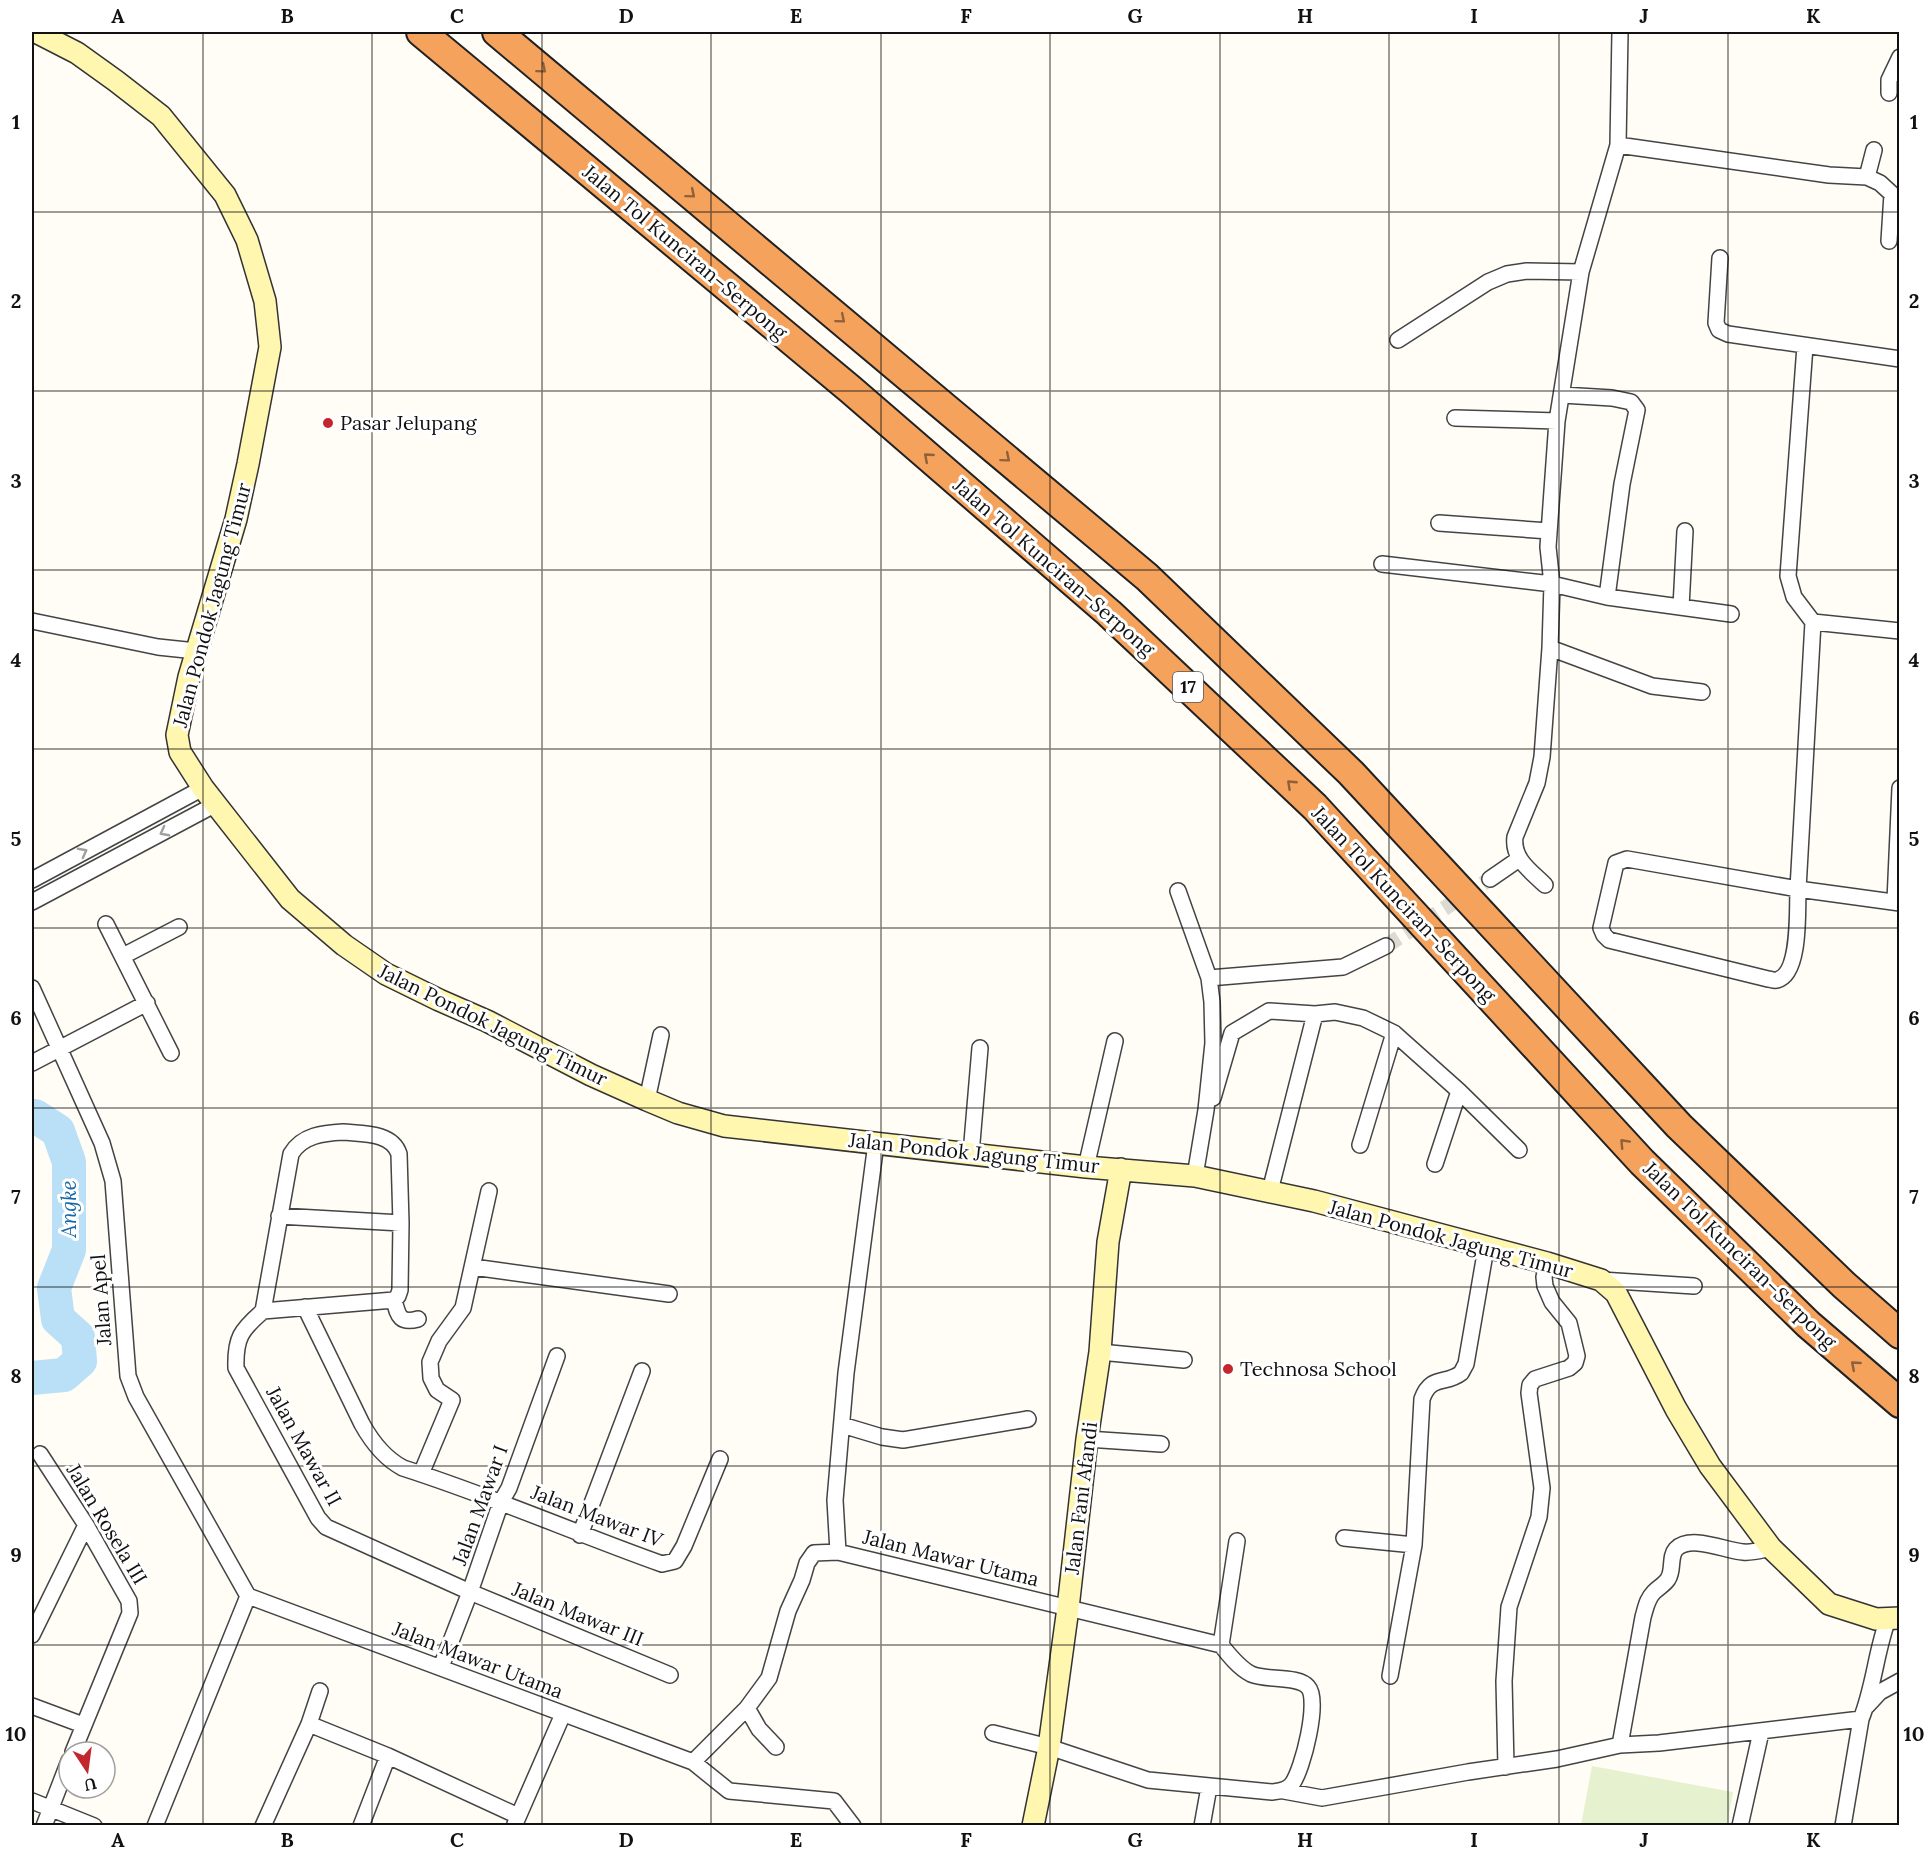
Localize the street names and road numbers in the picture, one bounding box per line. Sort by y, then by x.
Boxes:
street label: Jalan Tol Kunciran–Serpong [577,158,793,345]
street label: Jalan Tol Kunciran–Serpong [948,472,1161,662]
street label: Jalan Pondok Jagung Timur [167,480,256,731]
road number: 17 [1173,672,1203,702]
street label: Jalan Tol Kunciran–Serpong [1306,800,1502,1008]
street label: Jalan Pondok Jagung Timur [374,958,612,1091]
street label: Jalan Pondok Jagung Timur [846,1127,1101,1178]
street label: Jalan Tol Kunciran–Serpong [1638,1155,1843,1354]
street label: Jalan Pondok Jagung Timur [1325,1194,1576,1283]
street label: Jalan Apel [85,1254,116,1347]
street label: Jalan Mawar II [261,1381,347,1510]
street label: Jalan Fani Afandi [1059,1420,1102,1577]
street label: Jalan Mawar I [446,1441,513,1569]
street label: Jalan Rosela III [61,1458,153,1588]
street label: Jalan Mawar IV [527,1479,667,1552]
street label: Jalan Mawar Utama [860,1523,1042,1591]
street label: Jalan Mawar III [508,1576,647,1651]
street label: Jalan Mawar Utama [389,1615,567,1704]

